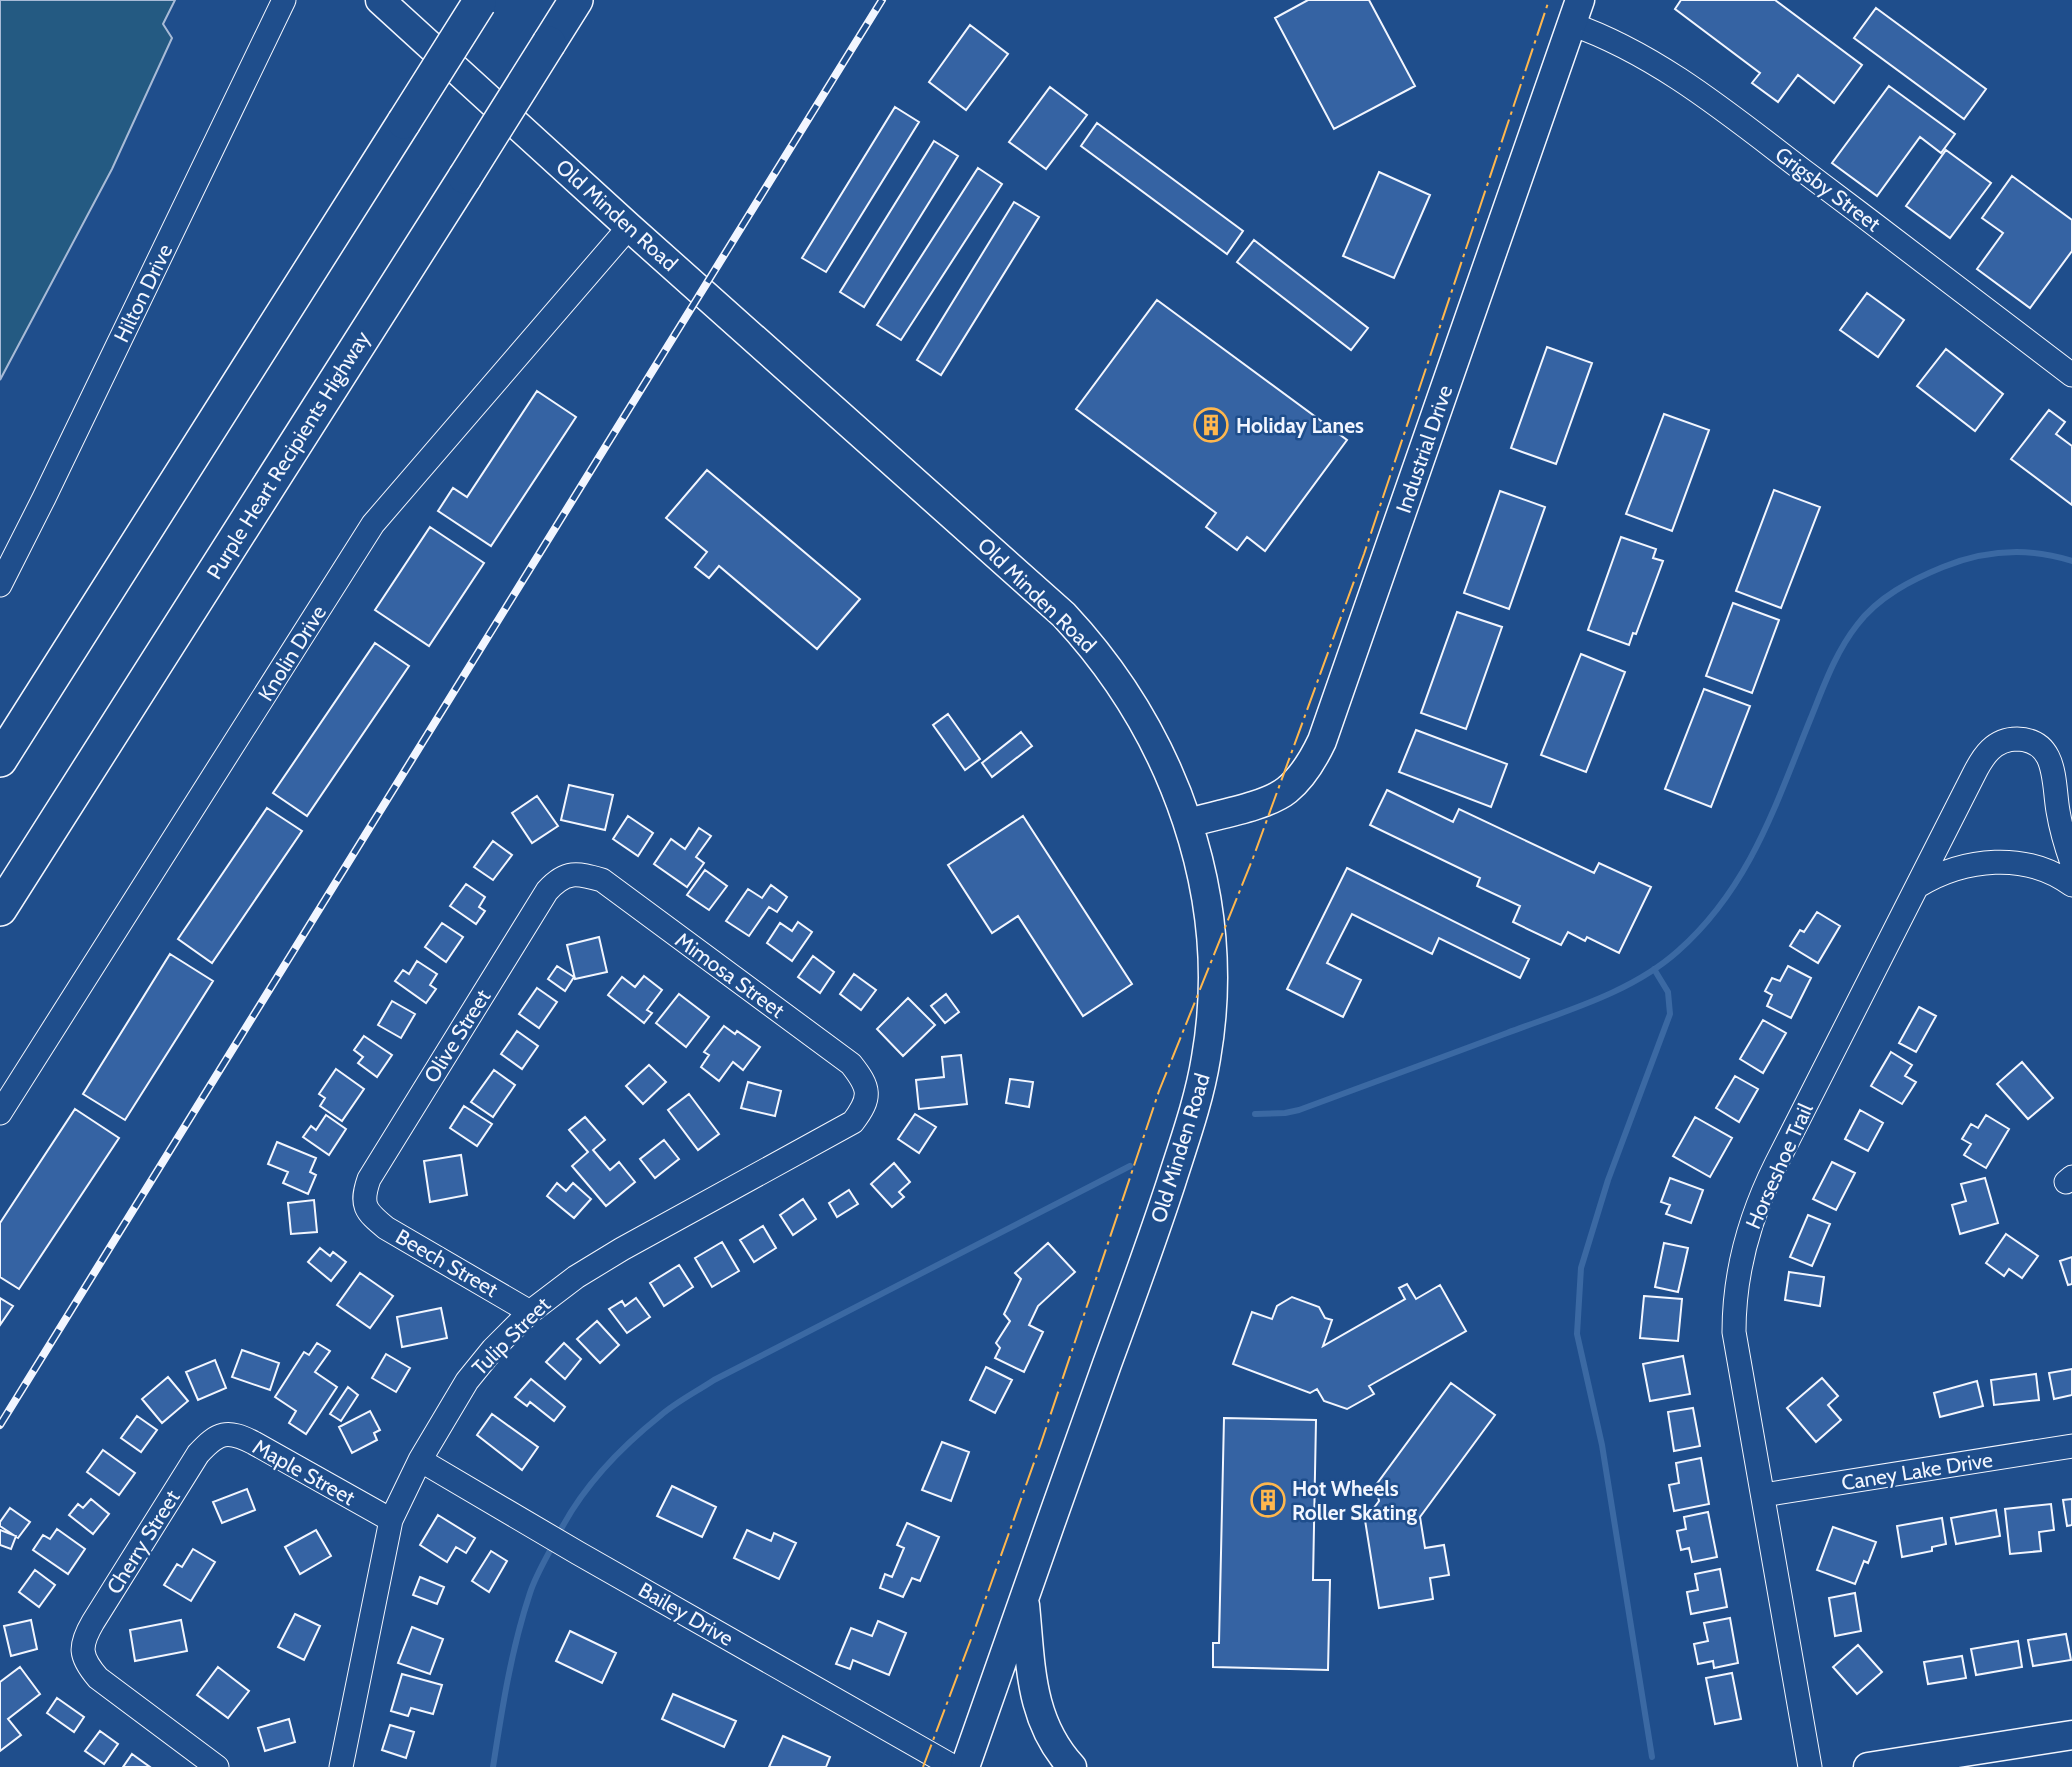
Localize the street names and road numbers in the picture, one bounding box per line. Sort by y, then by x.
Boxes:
street label: Grigsby Street [1771,141,1885,237]
street label: Old Minden Road [551,154,683,276]
street label: Hilton Drive [109,240,178,346]
street label: Purple Heart Recipients Highway [201,326,375,584]
street label: Industrial Drive [1390,382,1458,516]
street label: Old Minden Road [973,532,1101,658]
street label: Knolin Drive [253,600,331,705]
street label: Mimosa Street [671,927,789,1023]
street label: Olive Street [419,985,495,1087]
street label: Old Minden Road [1145,1070,1215,1226]
street label: Horseshoe Trail [1740,1099,1818,1233]
street label: Beech Street [392,1224,502,1302]
street label: Tulip Street [467,1292,555,1380]
street label: Maple Street [249,1434,359,1510]
street label: Caney Lake Drive [1840,1447,1995,1495]
street label: Cherry Street [101,1485,185,1599]
street label: Bailey Drive [634,1577,738,1651]

